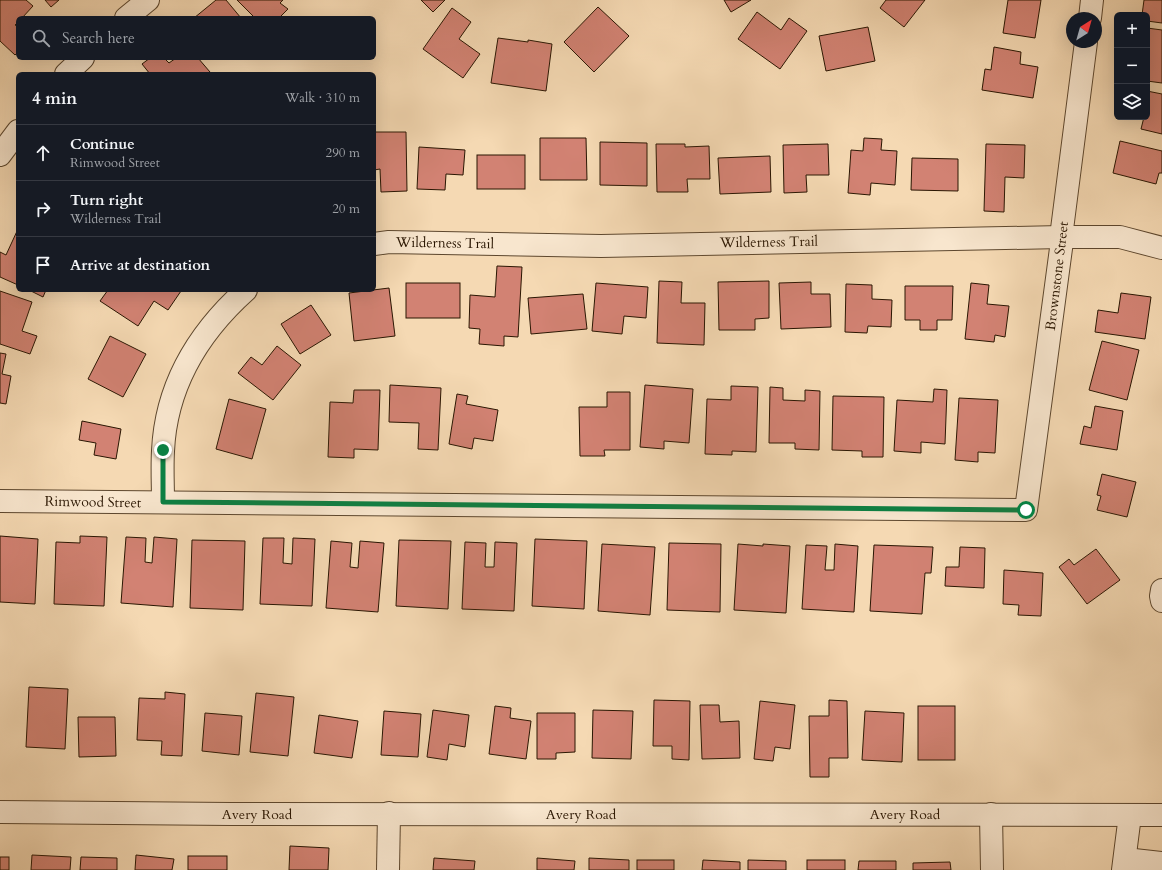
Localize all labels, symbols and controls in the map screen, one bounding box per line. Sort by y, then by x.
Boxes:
north arrow [1066,12,1102,48]
map controls [1114,12,1150,120]
button: + [1114,12,1150,48]
search box [16,16,376,60]
icon: search [30,27,52,49]
text: Search here [62,28,135,48]
button: − [1114,48,1150,84]
button: layers [1114,84,1150,120]
text: 4 min [32,87,77,110]
text: Walk · 310 m [285,89,360,107]
text: Continue [70,134,135,154]
icon: ahead [32,142,54,164]
text: 290 m [326,144,360,162]
text: Rimwood Street [70,154,160,172]
text: Turn right [70,190,143,210]
icon: right [32,198,54,220]
text: 20 m [332,200,360,218]
text: Wilderness Trail [70,210,161,228]
street label: Brownstone Street [1041,220,1073,332]
street label: Wilderness Trail [719,232,819,252]
street label: Wilderness Trail [395,233,495,253]
icon: arrive [32,254,54,276]
text: Arrive at destination [70,255,210,275]
route end [154,441,172,459]
street label: Rimwood Street [44,492,142,512]
route start [1017,501,1035,519]
street label: Avery Road [222,805,293,824]
street label: Avery Road [546,805,617,824]
street label: Avery Road [870,805,941,824]

